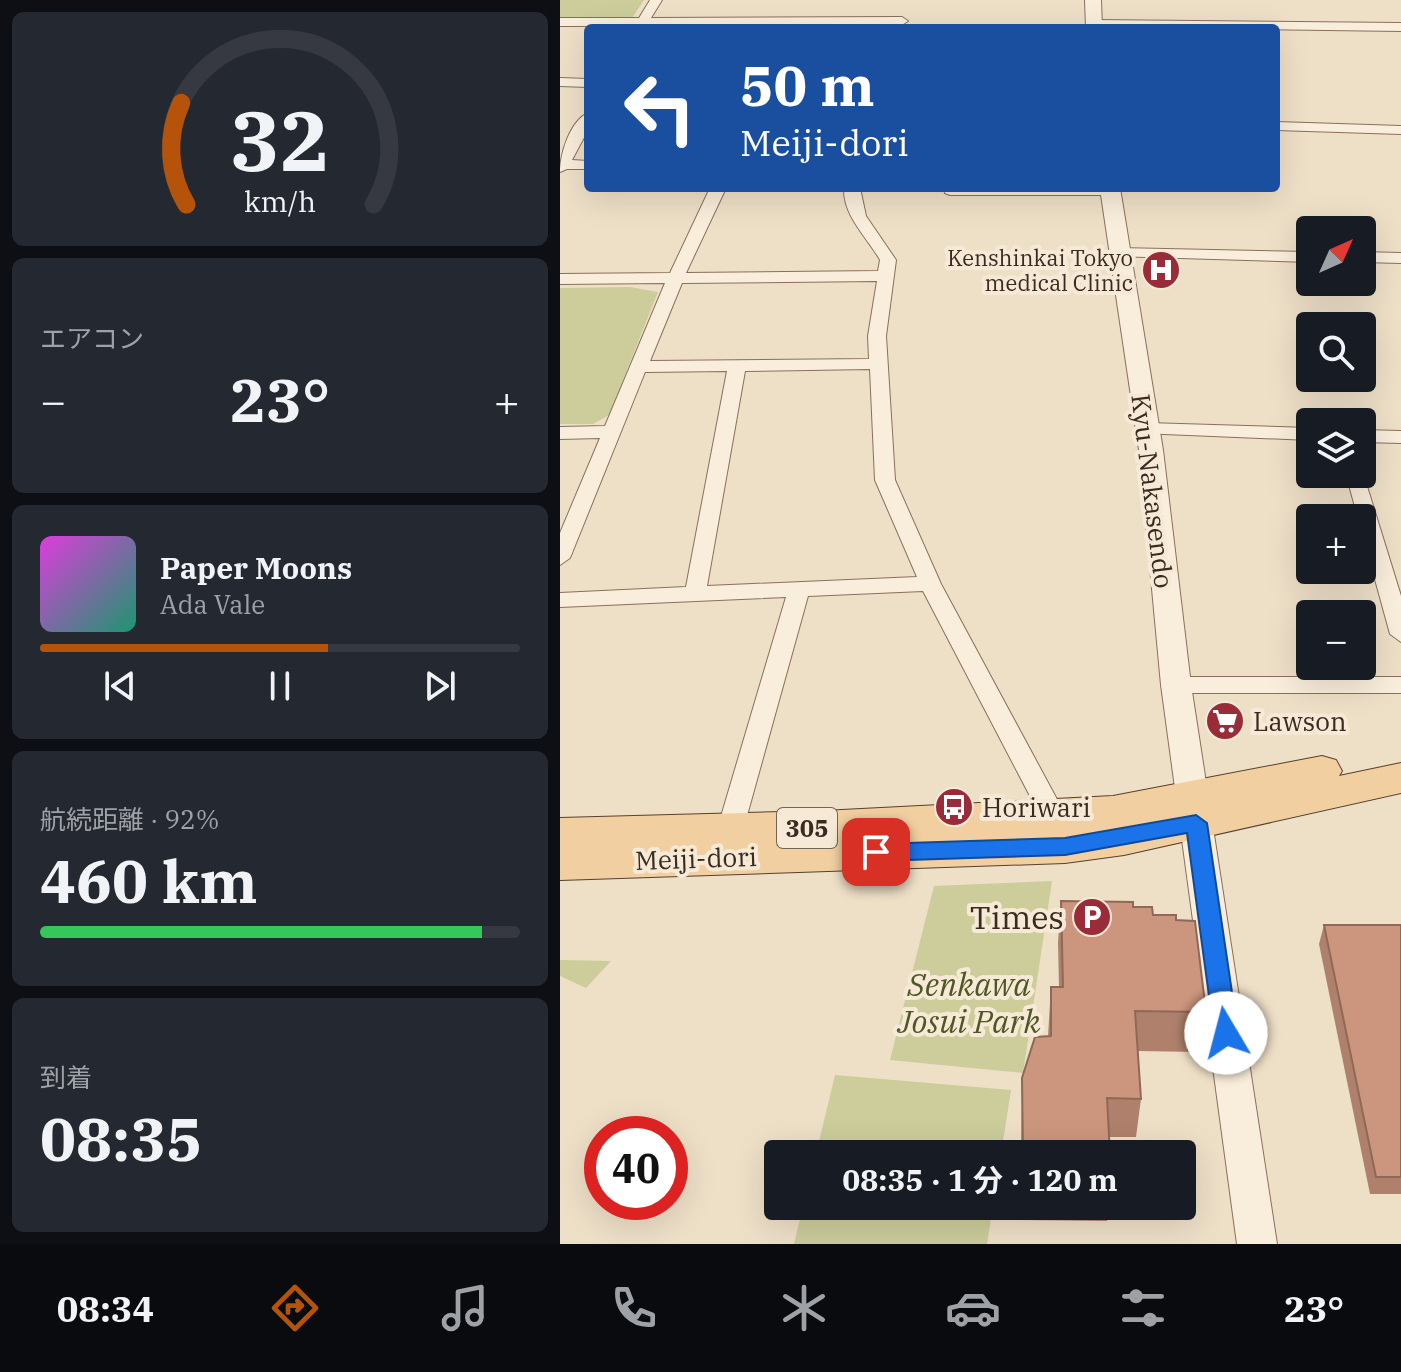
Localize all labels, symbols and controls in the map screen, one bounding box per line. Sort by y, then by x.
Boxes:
text: 50 m [740,49,875,121]
icon: left [608,56,712,160]
text: 32 [230,86,330,194]
text: Meiji-dori [740,119,909,166]
text: km/h [244,183,316,220]
north arrow [1296,216,1376,296]
map controls [1296,216,1376,680]
place label: Kenshinkai Tokyo medical Clinic [947,243,1133,297]
hospital icon: Kenshinkai Tokyo medical Clinic [1140,249,1182,291]
button: search [1296,312,1376,392]
text: エアコン [40,321,144,355]
text: 23° [230,360,330,439]
text: − [40,372,66,429]
text: + [494,372,520,429]
street label: Kyu-Nakasendo [1124,392,1182,590]
button: layers [1296,408,1376,488]
button: + [1296,504,1376,584]
text: Paper Moons [160,548,352,587]
text: Ada Vale [160,587,265,621]
button: − [1296,600,1376,680]
icon: previous [98,664,142,708]
icon: pause [258,664,302,708]
icon: next [418,664,462,708]
supermarket icon: Lawson [1204,700,1246,742]
place label: Lawson [1253,704,1347,738]
bus stop icon: Horiwari [933,786,975,828]
place label: Horiwari [982,790,1091,824]
text: 航続距離 · 92% [40,802,219,836]
road number: 305 [777,808,837,848]
pin [842,818,910,886]
icon: arrive [854,830,898,874]
street label: Meiji-dori [635,839,757,877]
text: 460 km [40,841,258,920]
place label: Times [970,896,1064,938]
parking icon: Times [1071,896,1113,938]
park label: Senkawa Josui Park [897,963,1040,1042]
position arrow [1184,991,1268,1075]
text: 到着 [40,1060,92,1094]
text: 08:35 [40,1099,202,1178]
speed limit sign: 40 [584,1116,688,1220]
text: 08:35 · 1 分 · 120 m [842,1160,1118,1199]
icon: directions [267,1280,323,1336]
icon: music [437,1280,493,1336]
icon: phone [606,1280,662,1336]
icon: climate [776,1280,832,1336]
icon: car [945,1280,1001,1336]
icon: filters [1115,1280,1171,1336]
text: 08:34 [57,1285,154,1332]
text: 23° [1284,1285,1344,1332]

